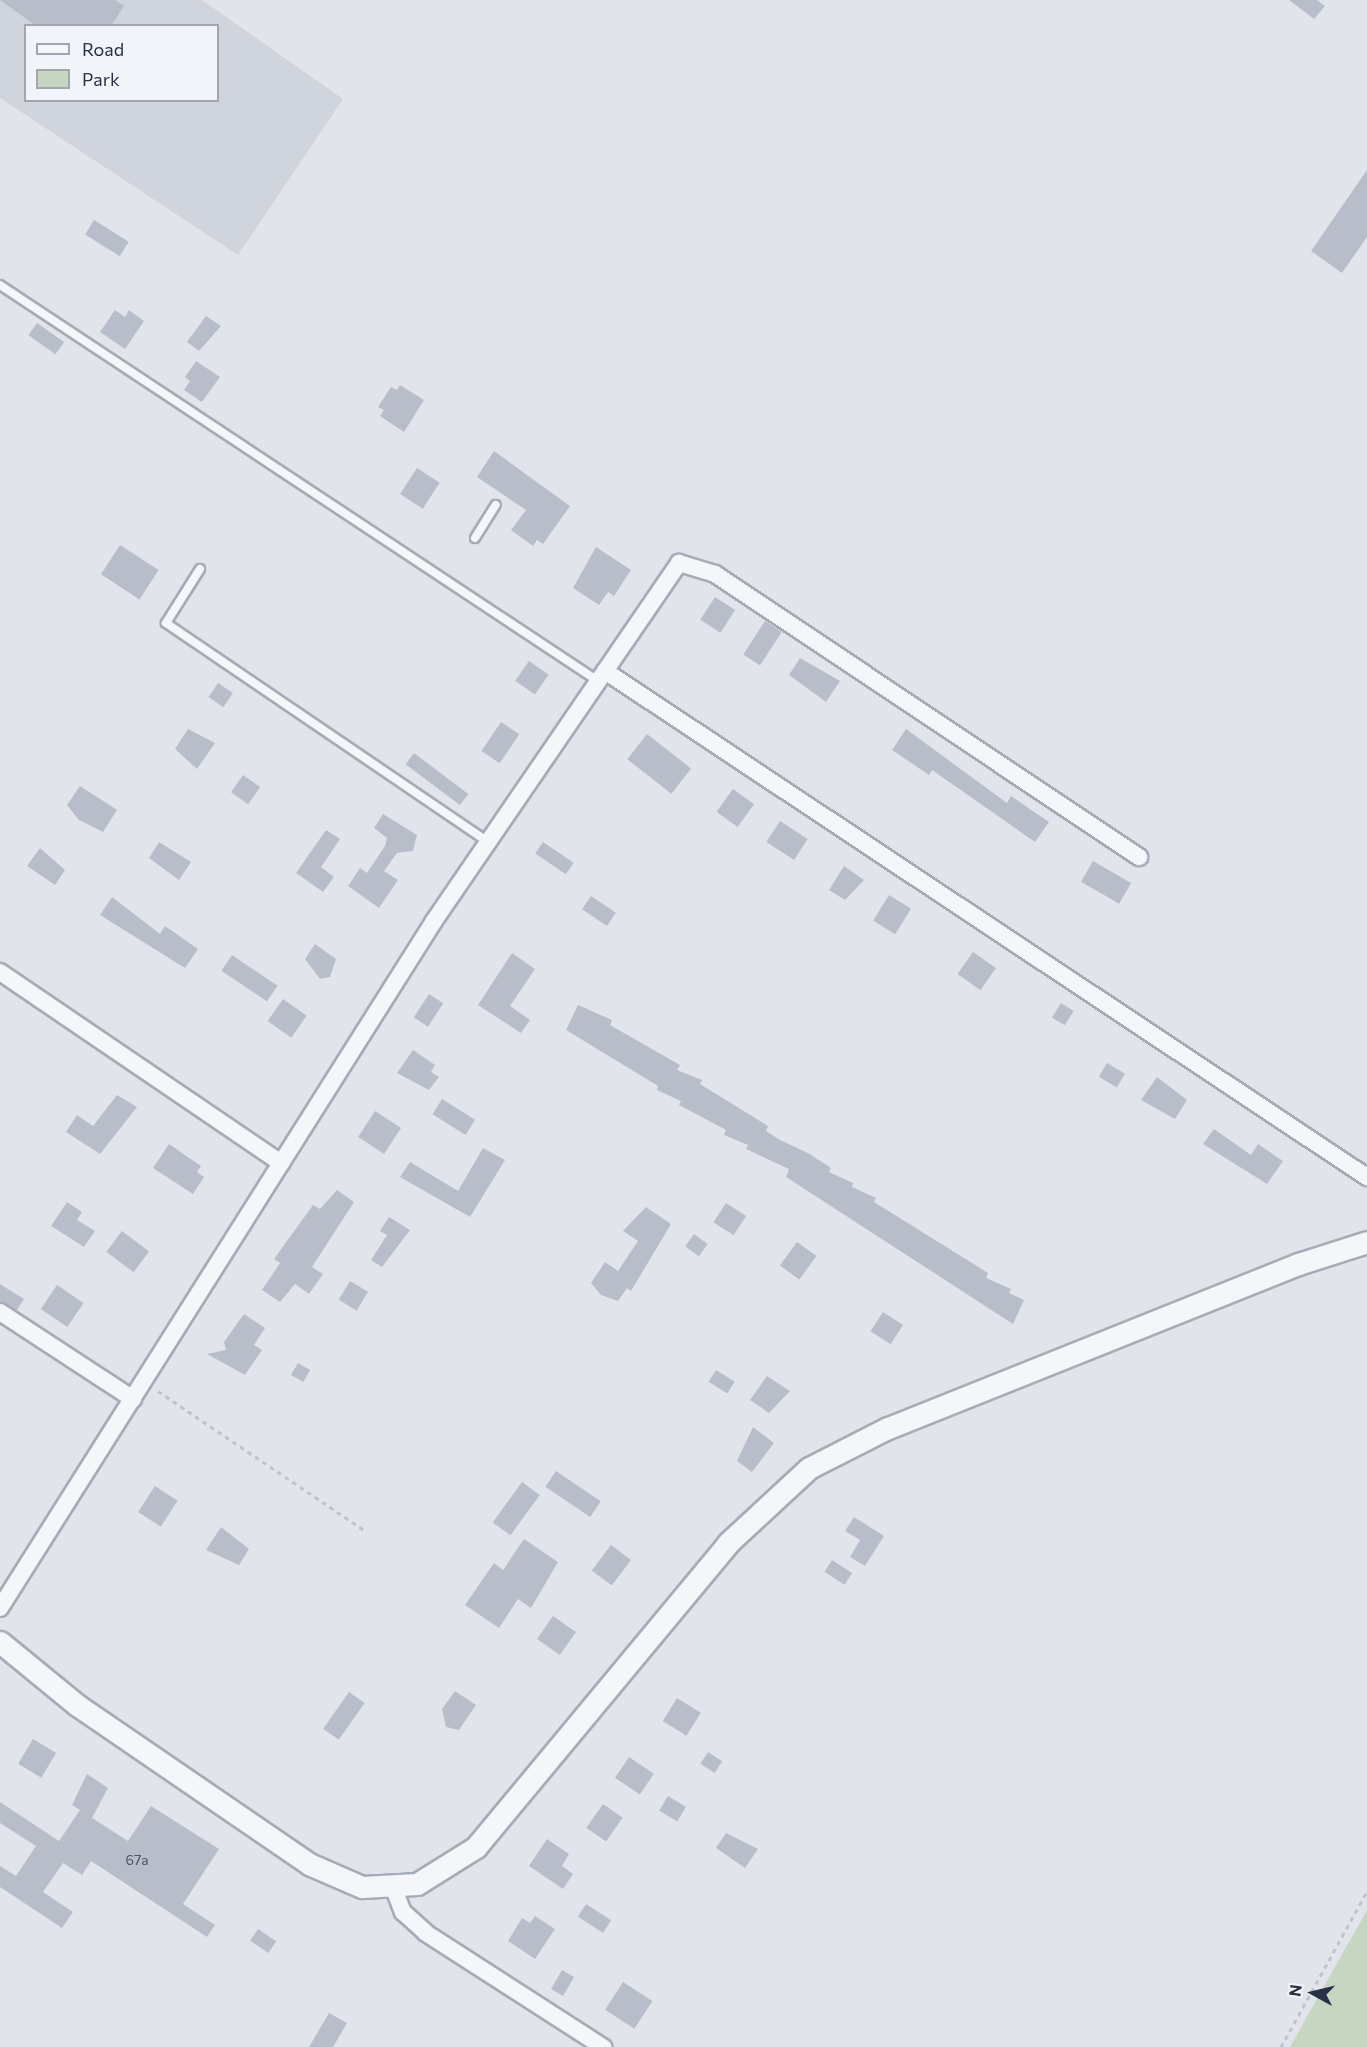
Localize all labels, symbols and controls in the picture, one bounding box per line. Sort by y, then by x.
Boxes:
legend [24,24,219,102]
text: Road [82,38,124,60]
text: Park [82,68,120,90]
house number: 67a [126,1852,148,1868]
north arrow [1283,1963,1343,2023]
text: N [1284,1983,1305,1998]

